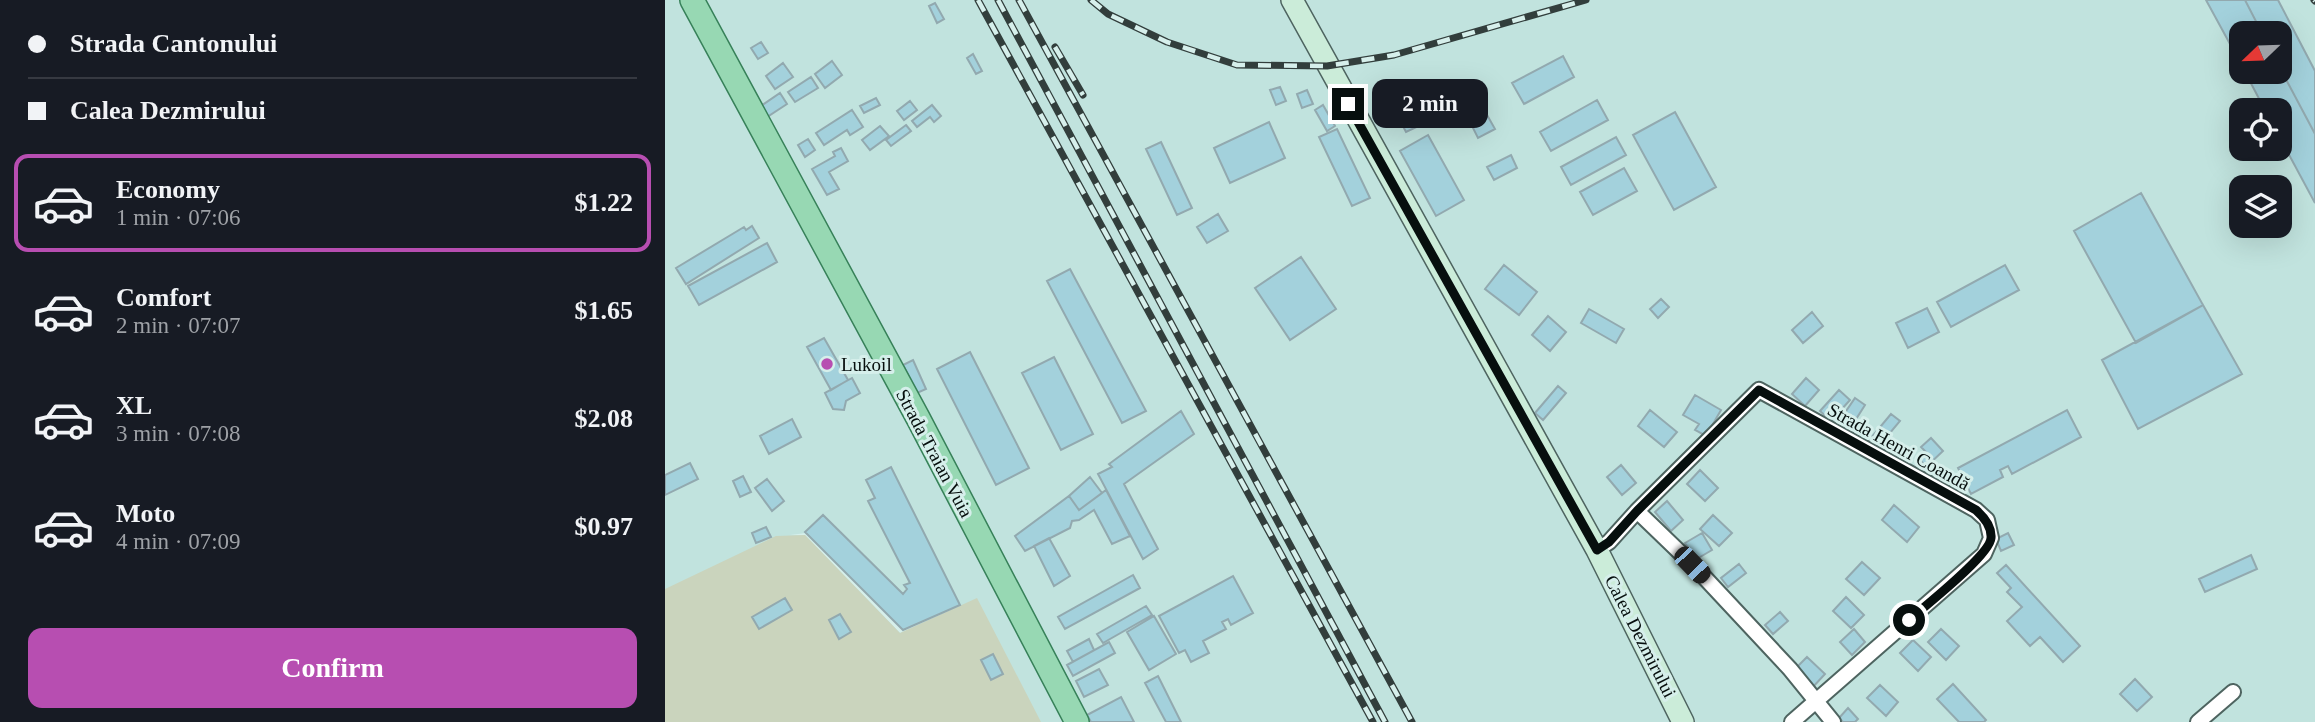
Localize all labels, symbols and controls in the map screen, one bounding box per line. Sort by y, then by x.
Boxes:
north arrow [2229,21,2293,84]
map controls [2229,21,2292,238]
text: Strada Cantonului [70,29,277,58]
callout: 2 min [1373,80,1488,128]
route end [1332,88,1364,120]
text: 2 min [1402,91,1458,116]
text: Calea Dezmirului [70,96,266,125]
button: locate [2229,98,2292,161]
icon: car [32,172,95,235]
text: Economy [116,175,220,204]
button: layers [2229,175,2292,238]
text: $1.22 [575,188,633,217]
text: 1 min · 07:06 [116,205,241,230]
icon: car [32,280,95,343]
text: Comfort [116,283,211,312]
text: $1.65 [575,296,633,325]
text: 2 min · 07:07 [116,313,241,338]
place label: Lukoil [841,354,892,375]
marker: Lukoil [819,356,835,372]
street label: Strada Traian Vuia [892,386,977,521]
icon: car [32,388,95,451]
text: XL [116,391,152,420]
street label: Strada Henri Coandă [1824,399,1974,495]
text: $2.08 [575,404,633,433]
text: 3 min · 07:08 [116,421,241,446]
icon: car [32,496,95,559]
text: Moto [116,499,175,528]
text: $0.97 [575,512,633,541]
text: 4 min · 07:09 [116,529,241,554]
car [1670,543,1715,587]
street label: Calea Dezmirului [1601,572,1680,701]
route start [1893,604,1925,636]
button: Confirm [28,628,637,708]

